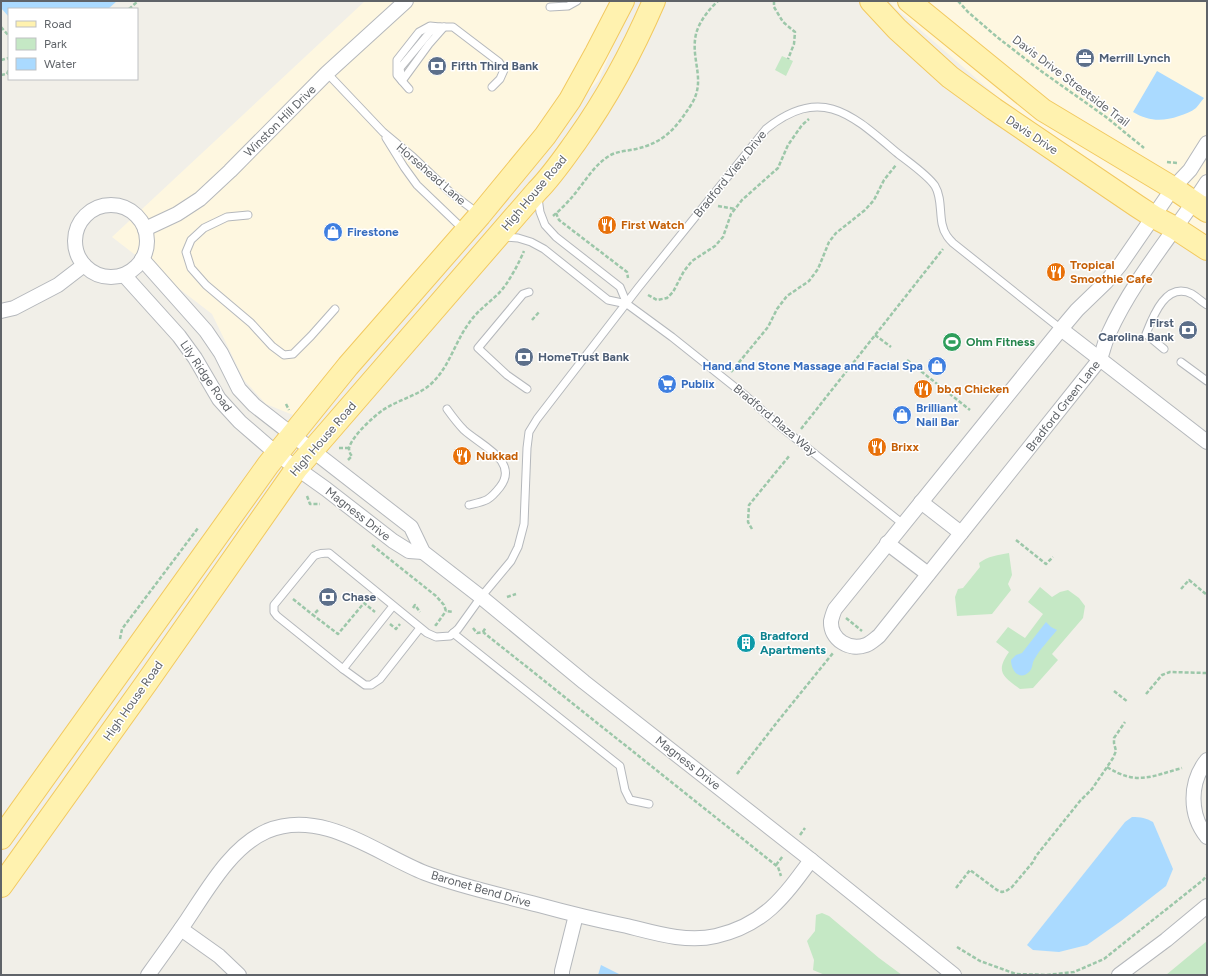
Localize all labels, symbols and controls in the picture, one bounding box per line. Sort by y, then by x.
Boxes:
legend [8,8,138,80]
text: Road [44,17,72,31]
street label: Davis Drive Streetside Trail [1010,32,1132,130]
text: Park [44,37,67,51]
office icon: Merrill Lynch [1074,47,1096,69]
place label: Merrill Lynch [1099,51,1170,65]
bank icon: Fifth Third Bank [426,55,448,77]
text: Water [44,57,76,71]
place label: Fifth Third Bank [451,59,539,73]
street label: Winston Hill Drive [241,82,319,160]
street label: Davis Drive [1003,113,1061,158]
street label: Bradford View Drive [691,127,770,220]
street label: Horsehead Lane [394,140,469,208]
street label: High House Road [498,153,570,233]
restaurant icon: First Watch [596,214,618,236]
place label: First Watch [621,218,685,232]
shop icon: Firestone [322,221,344,243]
place label: Firestone [347,225,399,239]
place label: Tropical Smoothie Cafe [1070,258,1153,286]
restaurant icon: Tropical Smoothie Cafe [1045,261,1067,283]
place label: First Carolina Bank [1098,316,1175,344]
bank icon: First Carolina Bank [1177,319,1199,341]
sports icon: Ohm Fitness [941,331,963,353]
place label: Ohm Fitness [966,335,1035,349]
street label: Lily Ridge Road [177,338,235,414]
bank icon: HomeTrust Bank [513,346,535,368]
place label: HomeTrust Bank [538,350,630,364]
shop icon: Hand and Stone Massage and Facial Spa [926,355,948,377]
street label: Bradford Green Lane [1023,357,1103,454]
place label: Hand and Stone Massage and Facial Spa [702,359,923,373]
supermarket icon: Publix [656,373,678,395]
place label: Publix [681,377,715,391]
restaurant icon: bb.q Chicken [912,378,934,400]
street label: Bradford Plaza Way [731,381,820,459]
place label: bb.q Chicken [937,382,1009,396]
street label: High House Road [287,399,359,479]
place label: Brilliant Nail Bar [916,401,959,429]
shop icon: Brilliant Nail Bar [891,404,913,426]
restaurant icon: Brixx [866,436,888,458]
place label: Brixx [891,440,919,454]
restaurant icon: Nukkad [451,445,473,467]
place label: Nukkad [476,449,518,463]
street label: Magness Drive [323,484,394,544]
bank icon: Chase [317,586,339,608]
place label: Chase [342,590,377,604]
place label: Bradford Apartments [760,629,826,657]
building icon: Bradford Apartments [735,632,757,654]
street label: High House Road [100,659,166,743]
street label: Magness Drive [653,733,724,793]
street label: Baronet Bend Drive [429,868,533,910]

